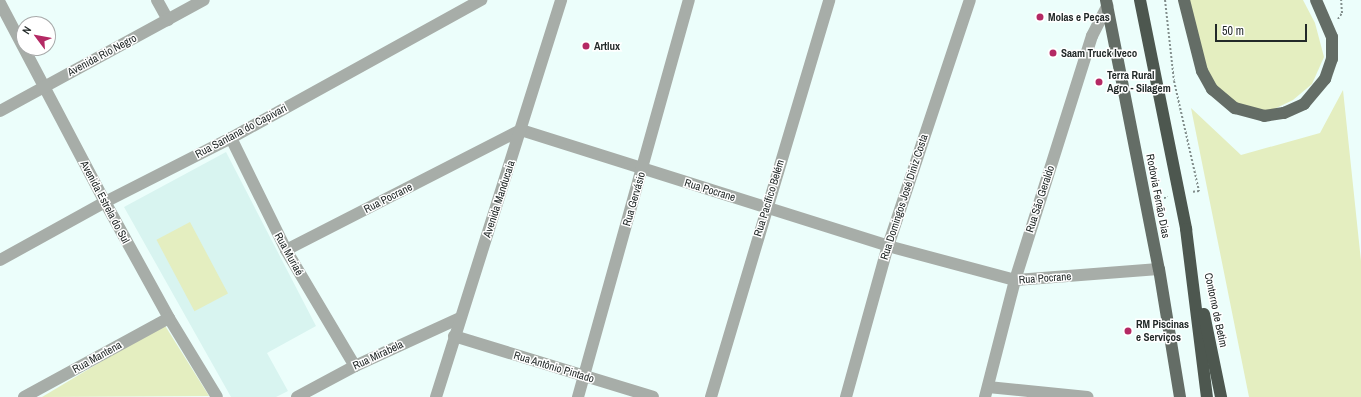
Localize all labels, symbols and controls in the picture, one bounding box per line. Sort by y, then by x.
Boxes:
place label: Molas e Peças [1048,10,1110,24]
marker: Molas e Peças [1035,12,1045,22]
north arrow [16,16,56,56]
scale bar [1217,16,1309,42]
text: 50 m [1222,23,1244,39]
text: N [19,24,34,37]
street label: Avenida Rio Negro [65,31,139,79]
place label: Artlux [594,39,620,53]
marker: Artlux [581,41,591,51]
place label: Saam Truck Iveco [1061,46,1137,60]
marker: Saam Truck Iveco [1048,48,1058,58]
place label: Terra Rural Agro - Silagem [1107,69,1171,95]
marker: Terra Rural Agro - Silagem [1094,77,1104,87]
street label: Rua Santana do Capivari [193,101,289,161]
street label: Rua Domingos José Diniz Costa [877,132,931,262]
street label: Rodovia Fernão Dias [1143,153,1173,239]
street label: Avenida Estrela do Sul [78,158,132,246]
street label: Rua Pacífico Belém [751,158,787,238]
street label: Avenida Manducaia [480,159,518,239]
street label: Rua São Geraldo [1023,164,1057,234]
street label: Rua Gervásio [620,170,648,228]
street label: Rua Pocrane [683,176,737,204]
street label: Rua Pocrane [362,180,414,216]
street label: Rua Muriaé [272,230,306,278]
street label: Rua Pocrane [1018,270,1072,286]
street label: Contorno de Betim [1202,272,1230,348]
place label: RM Piscinas e Serviços [1136,318,1189,344]
marker: RM Piscinas e Serviços [1123,326,1133,336]
street label: Rua Mantena [70,338,124,376]
street label: Rua Mirabela [351,338,405,372]
street label: Rua Antônio Pintado [512,348,596,386]

